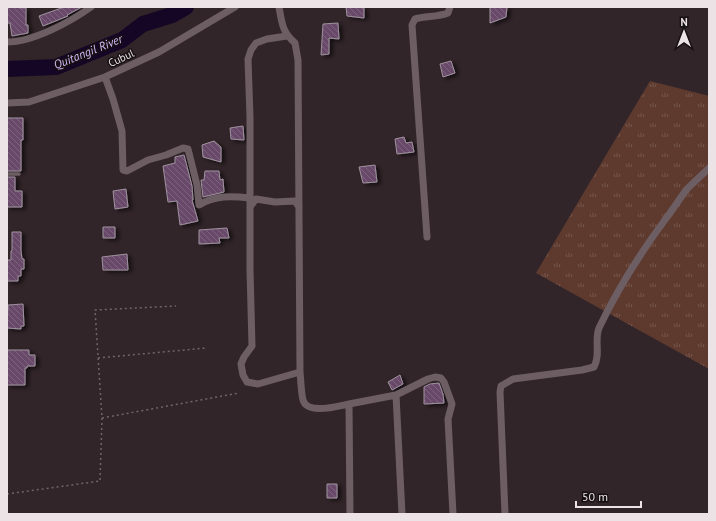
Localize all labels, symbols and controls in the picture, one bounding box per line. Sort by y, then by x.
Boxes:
north arrow [664,12,704,52]
text: N [680,15,688,29]
water label: Quitangil River [51,31,125,72]
street label: Cubul [106,46,137,70]
scale bar [576,483,641,509]
text: 50 m [582,489,608,504]

